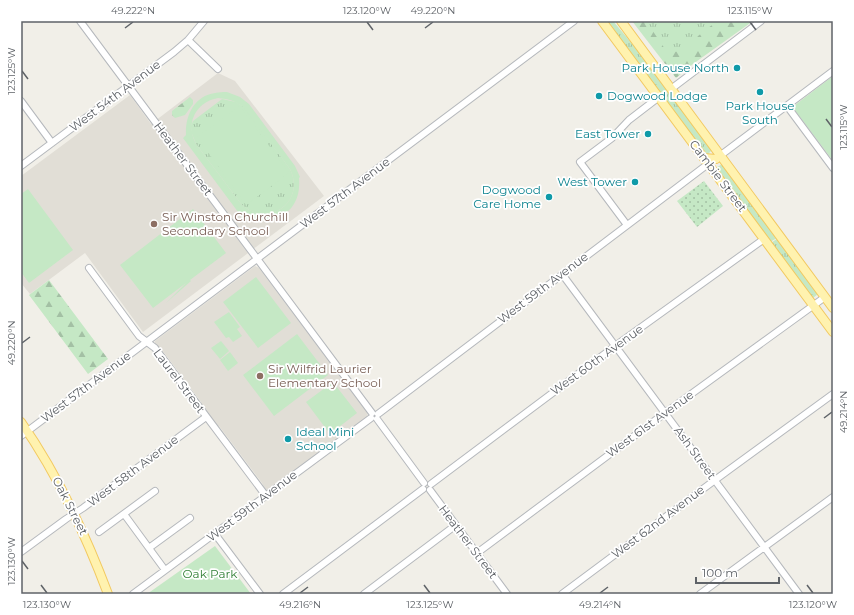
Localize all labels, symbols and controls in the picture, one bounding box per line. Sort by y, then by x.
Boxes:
text: 49.222°N [111,4,155,17]
text: 123.120°W [343,4,391,17]
text: 49.220°N [410,4,456,17]
text: 123.115°W [727,4,773,17]
text: 123.125°W [5,47,18,95]
street label: West 54th Avenue [66,57,163,135]
place label: Park House North [622,60,729,75]
marker: Park House North [732,63,742,73]
marker: Park House South [755,87,765,97]
place label: Dogwood Lodge [607,88,707,103]
marker: Dogwood Lodge [594,91,604,101]
place label: Park House South [725,98,795,127]
text: 123.115°W [837,104,850,150]
street label: Heather Street [151,119,216,199]
place label: East Tower [575,126,640,141]
marker: East Tower [643,129,653,139]
street label: Cambie Street [686,137,750,215]
street label: West 57th Avenue [297,154,393,231]
place label: West Tower [557,174,627,189]
marker: West Tower [630,177,640,187]
place label: Dogwood Care Home [473,182,541,211]
marker: Dogwood Care Home [544,192,554,202]
place label: Sir Winston Churchill Secondary School [162,209,288,238]
marker: Sir Winston Churchill Secondary School [149,219,159,229]
street label: West 59th Avenue [494,249,591,327]
text: 49.220°N [5,320,18,366]
street label: West 60th Avenue [548,321,646,398]
street label: Laurel Street [150,346,209,416]
street label: West 57th Avenue [38,348,134,425]
place label: Sir Wilfrid Laurier Elementary School [268,361,381,390]
marker: Sir Wilfrid Laurier Elementary School [255,371,265,381]
street label: West 61st Avenue [603,387,696,460]
text: 49.214°N [837,391,850,433]
street label: Ash Street [671,423,720,482]
place label: Ideal Mini School [296,424,354,453]
street label: West 58th Avenue [84,432,181,510]
marker: Ideal Mini School [283,434,293,444]
street label: West 59th Avenue [203,467,300,545]
street label: Oak Street [49,474,92,538]
street label: West 62nd Avenue [608,482,707,561]
street label: Heather Street [436,502,501,582]
text: 123.130°W [5,537,18,585]
scale bar [696,559,779,585]
text: 100 m [702,565,738,580]
park label: Oak Park [183,566,238,581]
text: 123.130°W [23,598,71,611]
text: 49.216°N [279,598,321,611]
text: 123.125°W [406,598,454,611]
text: 49.214°N [579,598,621,611]
text: 123.120°W [789,598,837,611]

